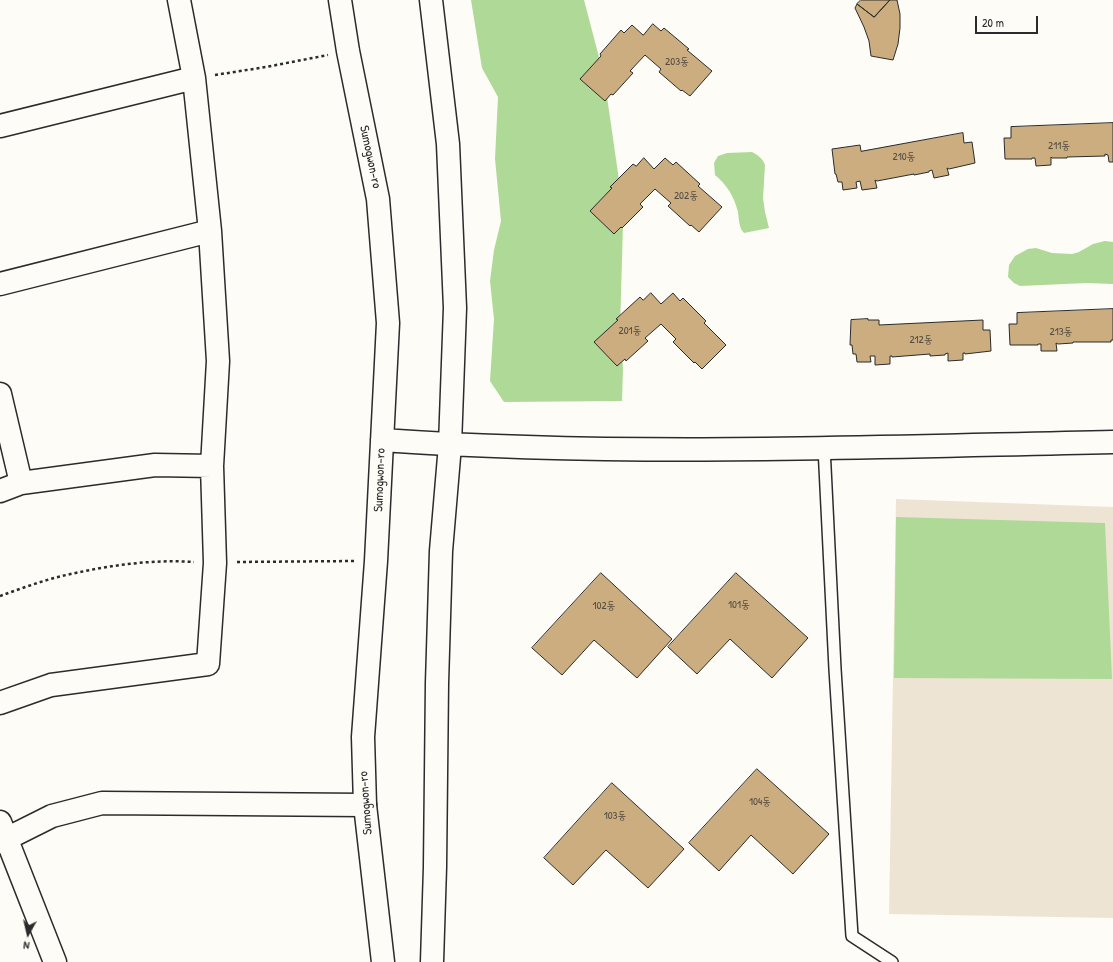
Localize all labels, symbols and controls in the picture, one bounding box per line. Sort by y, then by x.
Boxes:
scale bar [977,8,1040,34]
text: 20 m [982,14,1004,31]
house number: 203동 [665,55,689,69]
street label: Sumogwon-ro [356,124,384,190]
house number: 211동 [1048,139,1070,153]
house number: 210동 [893,150,915,164]
house number: 202동 [674,189,698,203]
house number: 201동 [619,324,641,338]
house number: 213동 [1050,325,1072,339]
house number: 212동 [909,333,933,347]
street label: Sumogwon-ro [371,448,389,512]
house number: 101동 [728,598,750,612]
house number: 102동 [593,599,615,613]
street label: Sumogwon-ro [356,771,376,835]
house number: 104동 [749,795,771,809]
house number: 103동 [604,809,626,823]
north arrow [8,914,48,954]
text: N [22,939,30,953]

